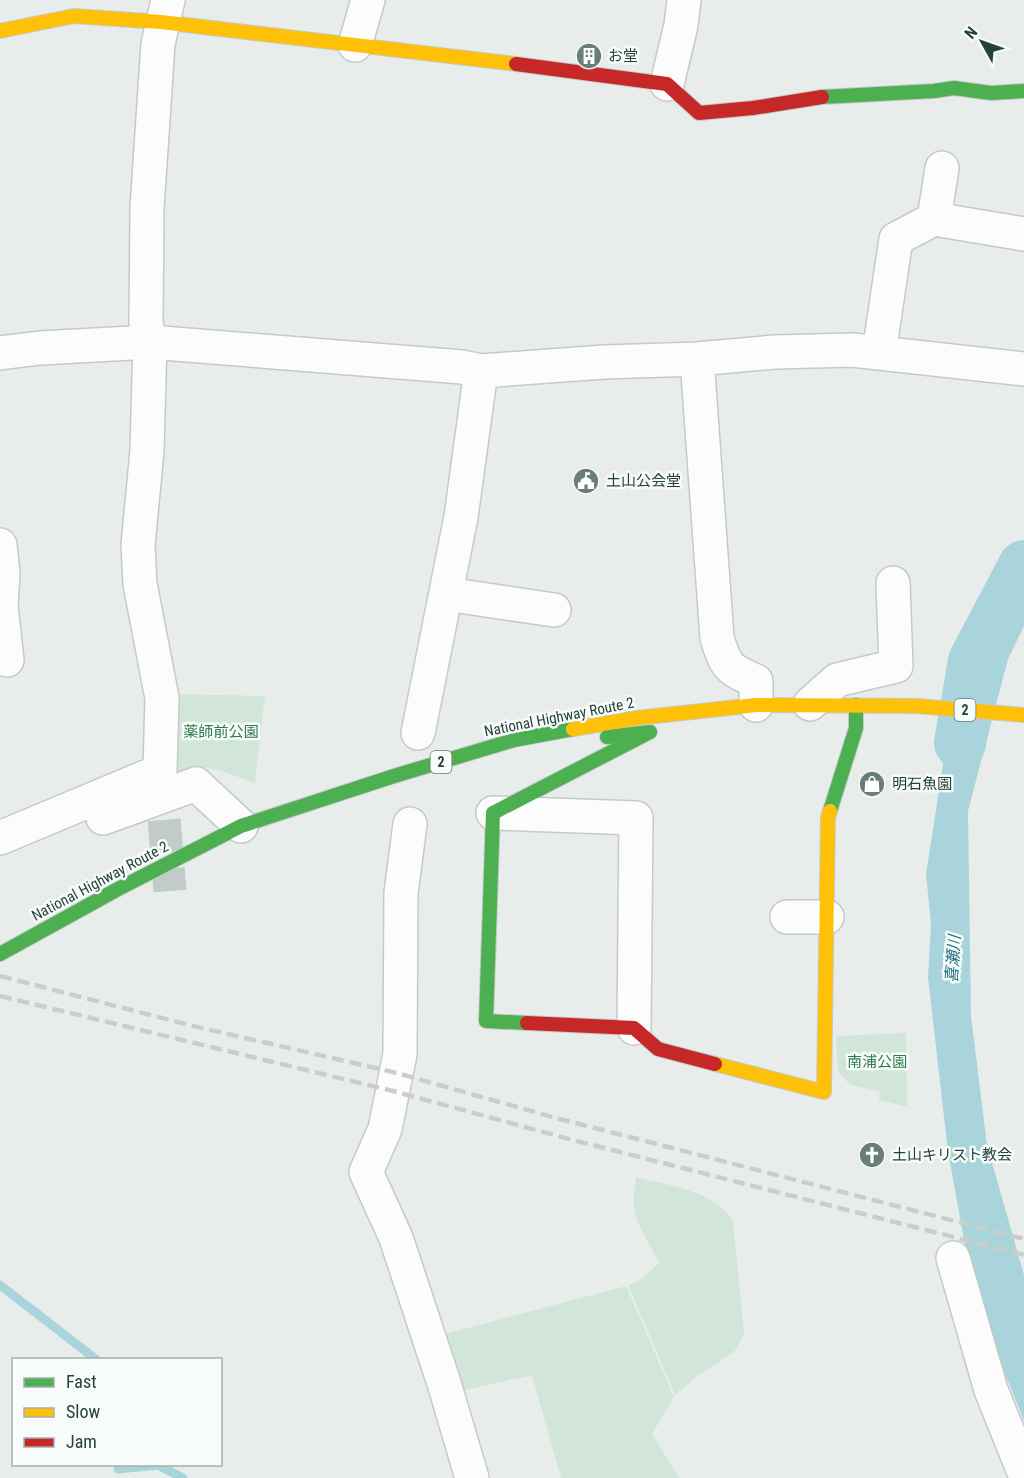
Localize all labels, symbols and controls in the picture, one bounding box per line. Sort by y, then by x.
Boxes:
north arrow [952,12,1012,72]
text: N [960,23,981,43]
building icon: お堂 [574,41,604,71]
place label: お堂 [608,47,638,65]
public building icon: 土山公会堂 [571,466,601,496]
place label: 土山公会堂 [606,472,681,490]
street label: National Highway Route 2 [483,694,635,740]
road number: 2 [954,699,976,721]
park label: 薬師前公園 [183,723,259,741]
road number: 2 [430,751,452,773]
shop icon: 明石魚園 [857,769,887,799]
place label: 明石魚園 [892,775,952,793]
street label: National Highway Route 2 [29,837,171,925]
water label: 喜瀬川 [942,932,964,984]
park label: 南浦公園 [847,1053,907,1071]
church icon: 土山キリスト教会 [857,1140,887,1170]
place label: 土山キリスト教会 [892,1146,1012,1164]
legend [12,1358,222,1466]
text: Fast [66,1371,97,1392]
text: Slow [66,1401,101,1422]
text: Jam [66,1431,97,1452]

